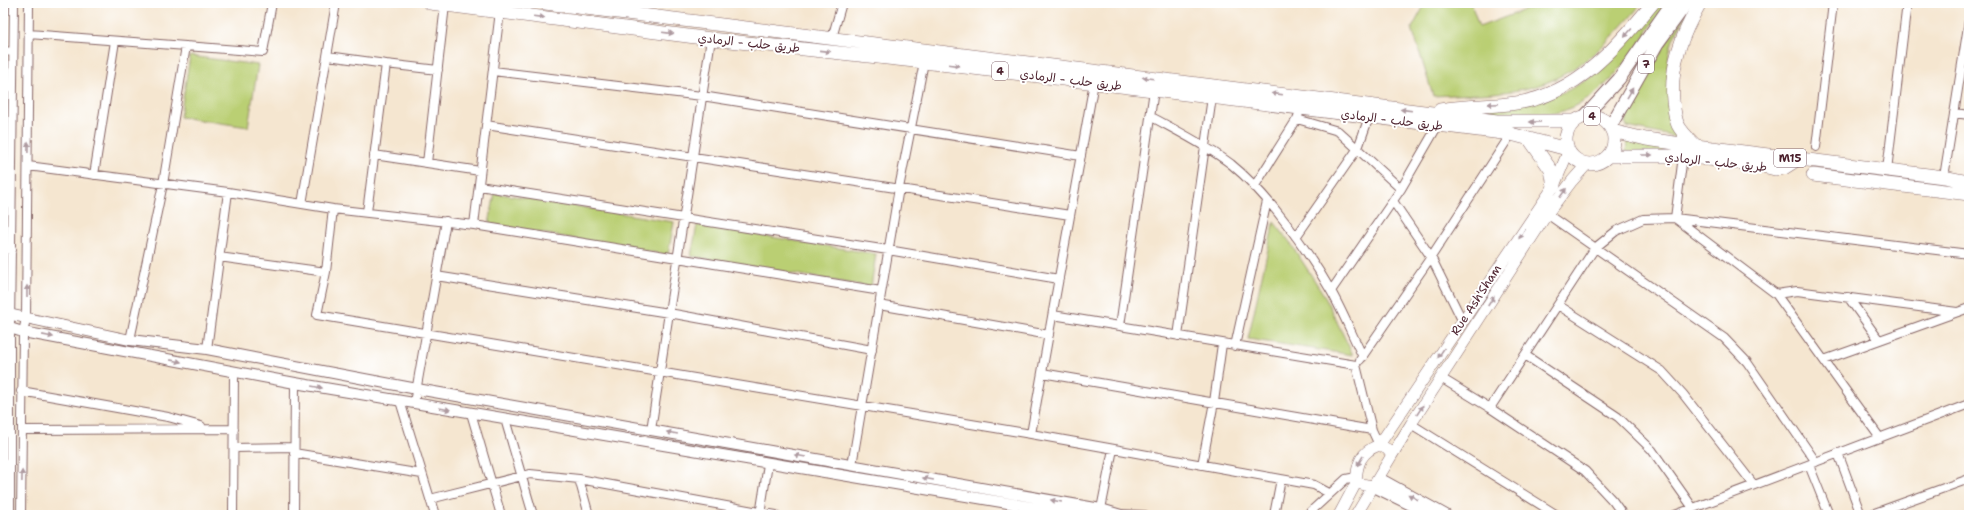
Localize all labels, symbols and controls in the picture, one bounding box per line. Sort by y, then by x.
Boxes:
one-way arrow [533,13,545,20]
one-way arrow [1624,28,1633,39]
one-way arrow [661,30,674,36]
street label: طريق حلب - الرمادي [697,30,801,57]
one-way arrow [818,48,831,54]
road number: 7 [1638,55,1654,73]
one-way arrow [948,62,960,68]
road number: 4 [992,62,1008,80]
street label: طريق حلب - الرمادي [1019,66,1123,95]
one-way arrow [1142,74,1154,81]
one-way arrow [1626,87,1633,99]
one-way arrow [1271,90,1283,97]
one-way arrow [1487,101,1499,108]
street label: طريق حلب - الرمادي [1340,106,1444,135]
one-way arrow [1400,106,1412,113]
road number: 4 [1584,107,1600,125]
one-way arrow [1528,119,1541,125]
one-way arrow [25,140,31,153]
street label: طريق حلب - الرمادي [1664,149,1768,176]
road number: M15 [1774,149,1806,167]
one-way arrow [1641,152,1654,158]
one-way arrow [1559,188,1567,198]
one-way arrow [1518,229,1526,239]
street label: Rue Ash'Sham [1447,262,1505,338]
one-way arrow [24,284,30,297]
one-way arrow [1487,296,1495,306]
one-way arrow [42,334,54,340]
one-way arrow [1437,348,1445,359]
one-way arrow [169,358,182,364]
one-way arrow [311,384,323,390]
one-way arrow [1416,405,1424,415]
one-way arrow [439,406,451,412]
one-way arrow [666,430,678,436]
one-way arrow [794,453,806,459]
one-way arrow [1357,455,1364,467]
one-way arrow [19,469,25,482]
one-way arrow [922,475,934,481]
one-way arrow [1407,493,1418,500]
one-way arrow [1050,498,1062,504]

